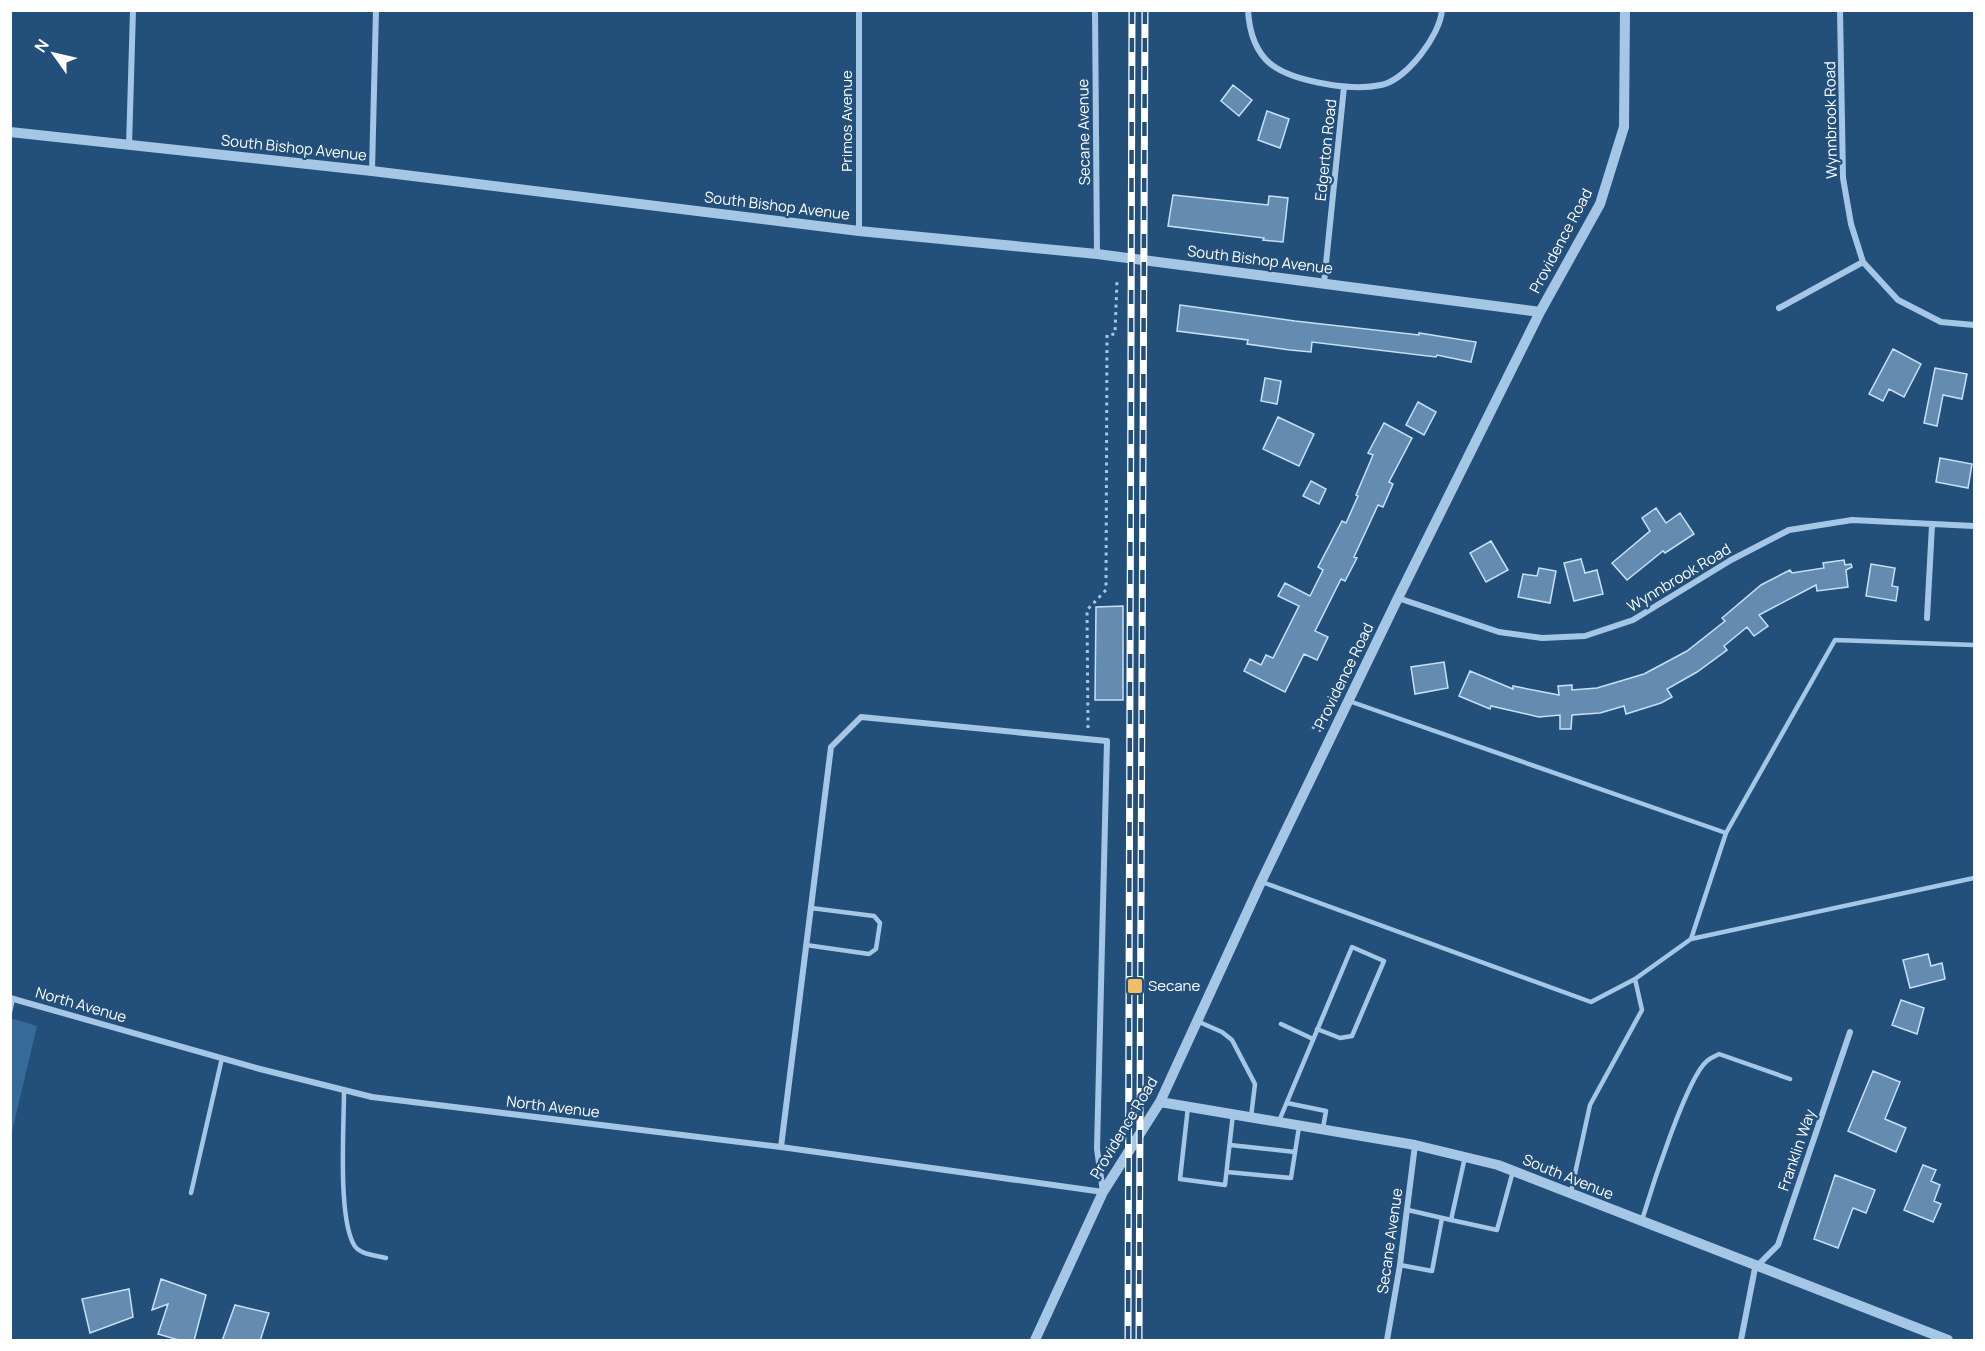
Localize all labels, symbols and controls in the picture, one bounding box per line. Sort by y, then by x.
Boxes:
north arrow [24,24,84,84]
text: N [29,35,54,57]
street label: Wynnbrook Road [1819,61,1842,179]
street label: Primos Avenue [836,70,857,172]
street label: Secane Avenue [1072,78,1095,185]
street label: Edgerton Road [1310,98,1341,202]
street label: South Bishop Avenue [220,129,368,166]
street label: Providence Road [1524,185,1597,297]
street label: South Bishop Avenue [703,186,851,225]
street label: South Bishop Avenue [1186,240,1334,279]
street label: Wynnbrook Road [1623,538,1735,617]
street label: Providence Road [1309,619,1378,732]
place label: Secane [1148,975,1200,996]
marker: Secane [1126,977,1144,995]
street label: North Avenue [33,981,129,1028]
street label: Providence Road [1085,1073,1162,1183]
street label: North Avenue [505,1090,601,1123]
street label: Franklin Way [1773,1106,1820,1194]
street label: South Avenue [1520,1149,1617,1204]
street label: Secane Avenue [1372,1186,1407,1295]

